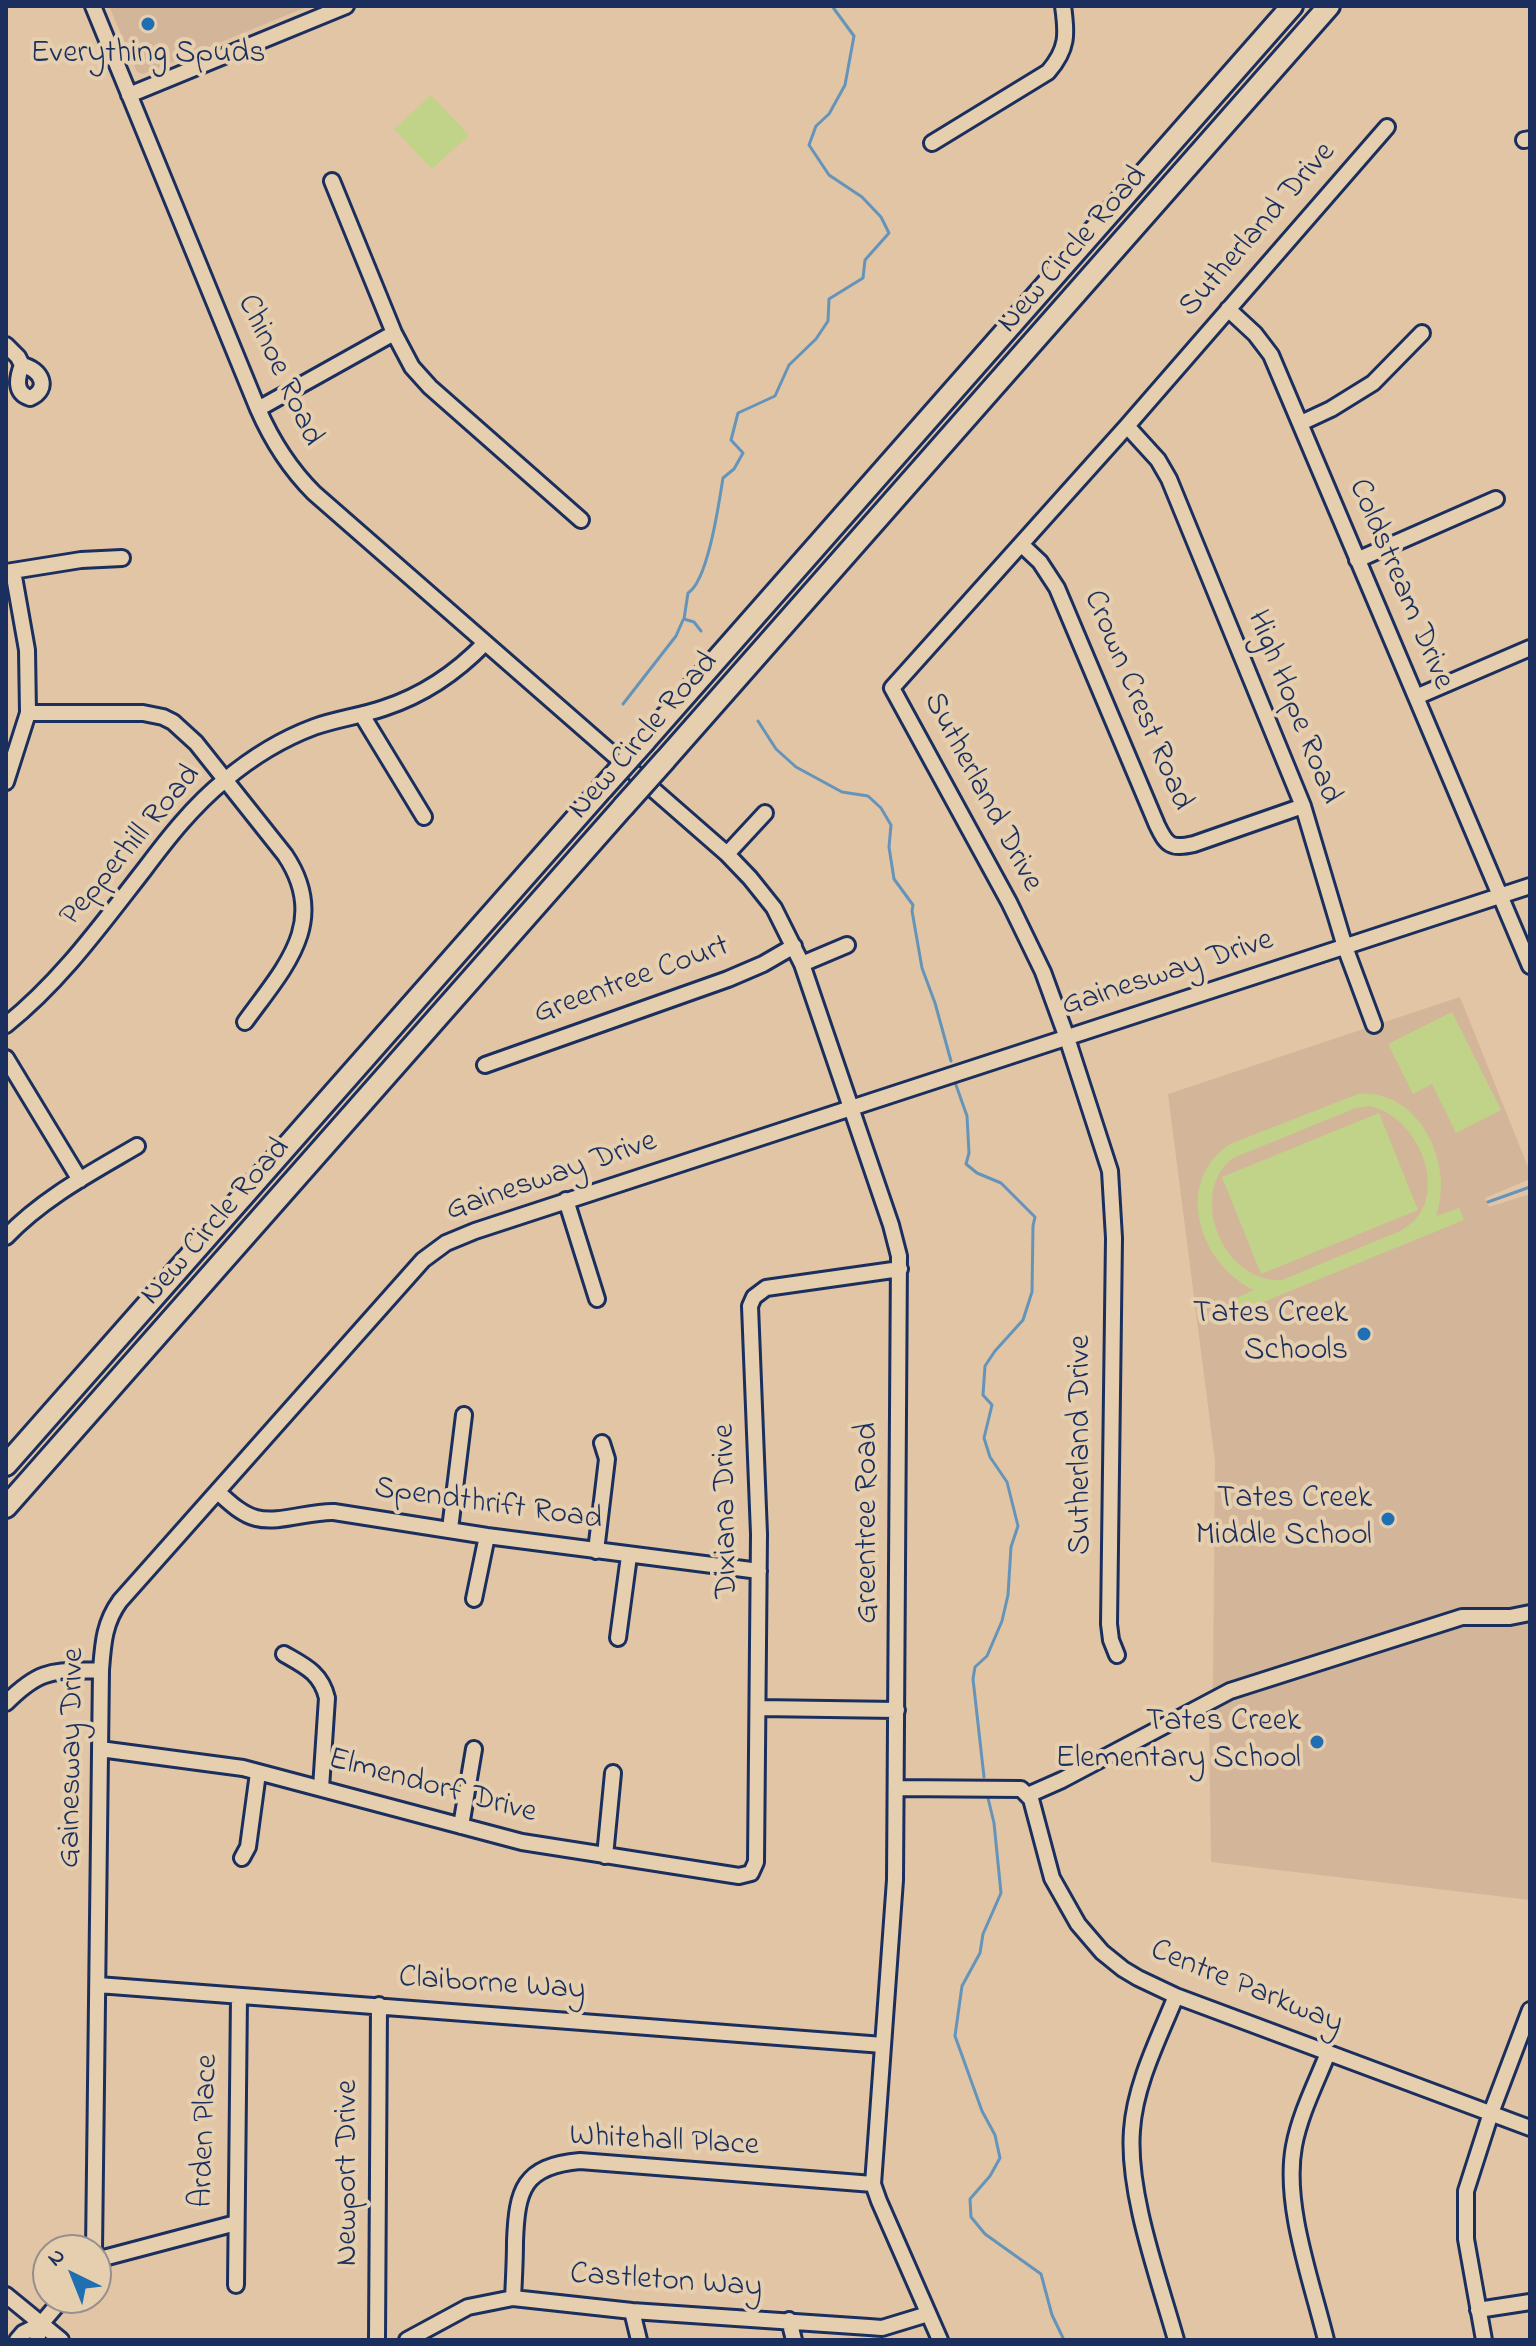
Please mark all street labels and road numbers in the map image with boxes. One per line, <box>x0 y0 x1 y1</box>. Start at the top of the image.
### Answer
street label: Sutherland Drive <box>1172 135 1346 327</box>
street label: New Circle Road <box>991 159 1157 343</box>
street label: Chinoe Road <box>226 289 330 453</box>
street label: Coldstream Drive <box>1337 474 1461 696</box>
street label: Crown Crest Road <box>1072 585 1200 817</box>
street label: High Hope Road <box>1236 606 1348 810</box>
street label: New Circle Road <box>562 645 728 829</box>
street label: Sutherland Drive <box>912 687 1050 899</box>
street label: Pepperhill Road <box>53 758 211 936</box>
street label: Gainesway Drive <box>1057 923 1279 1027</box>
street label: Greentree Court <box>529 929 735 1035</box>
street label: Gainesway Drive <box>442 1124 662 1232</box>
street label: New Circle Road <box>134 1131 300 1315</box>
street label: Sutherland Drive <box>1064 1335 1102 1555</box>
street label: Greentree Road <box>851 1422 889 1624</box>
street label: Dixiana Drive <box>707 1423 749 1599</box>
street label: Spendthrift Road <box>372 1471 604 1541</box>
street label: Gainesway Drive <box>53 1647 95 1869</box>
street label: Elmendorf Drive <box>324 1742 540 1834</box>
street label: Centre Parkway <box>1144 1933 1348 2045</box>
street label: Claiborne Way <box>397 1960 587 2012</box>
street label: Arden Place <box>185 2054 229 2208</box>
street label: Newport Drive <box>331 2080 369 2266</box>
street label: Whitehall Place <box>568 2119 760 2167</box>
street label: Castleton Way <box>569 2257 763 2309</box>

